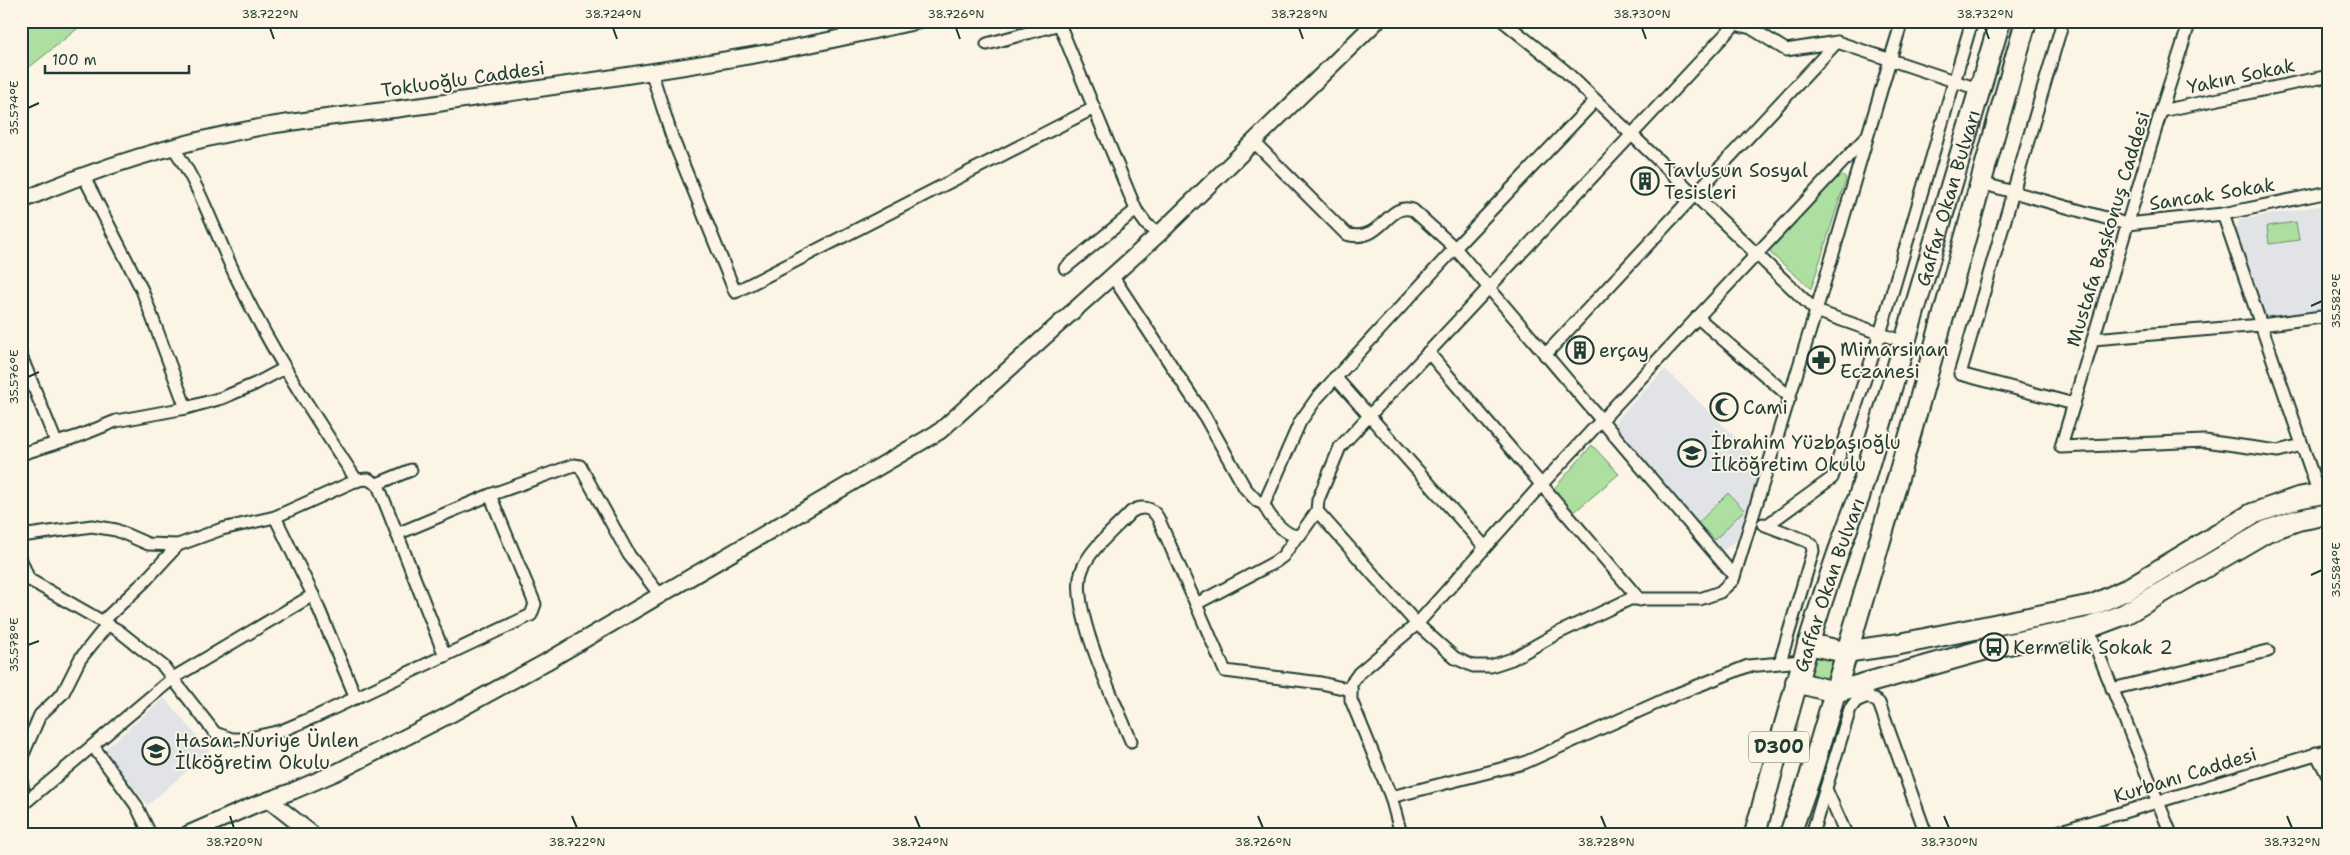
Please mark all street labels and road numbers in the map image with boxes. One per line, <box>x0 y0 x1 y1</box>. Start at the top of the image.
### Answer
street label: Yakın Sokak <box>2185 52 2297 100</box>
street label: Tokluoğlu Caddesi <box>379 55 547 103</box>
street label: Gaffar Okan Bulvarı <box>1910 107 1986 289</box>
street label: Mustafa Başkonuş Caddesi <box>2060 108 2156 350</box>
street label: Sancak Sokak <box>2147 172 2277 216</box>
street label: Gaffar Okan Bulvarı <box>1788 494 1870 675</box>
road number: D300 <box>1749 732 1809 762</box>
street label: Kurbanı Caddesi <box>2110 741 2260 809</box>

